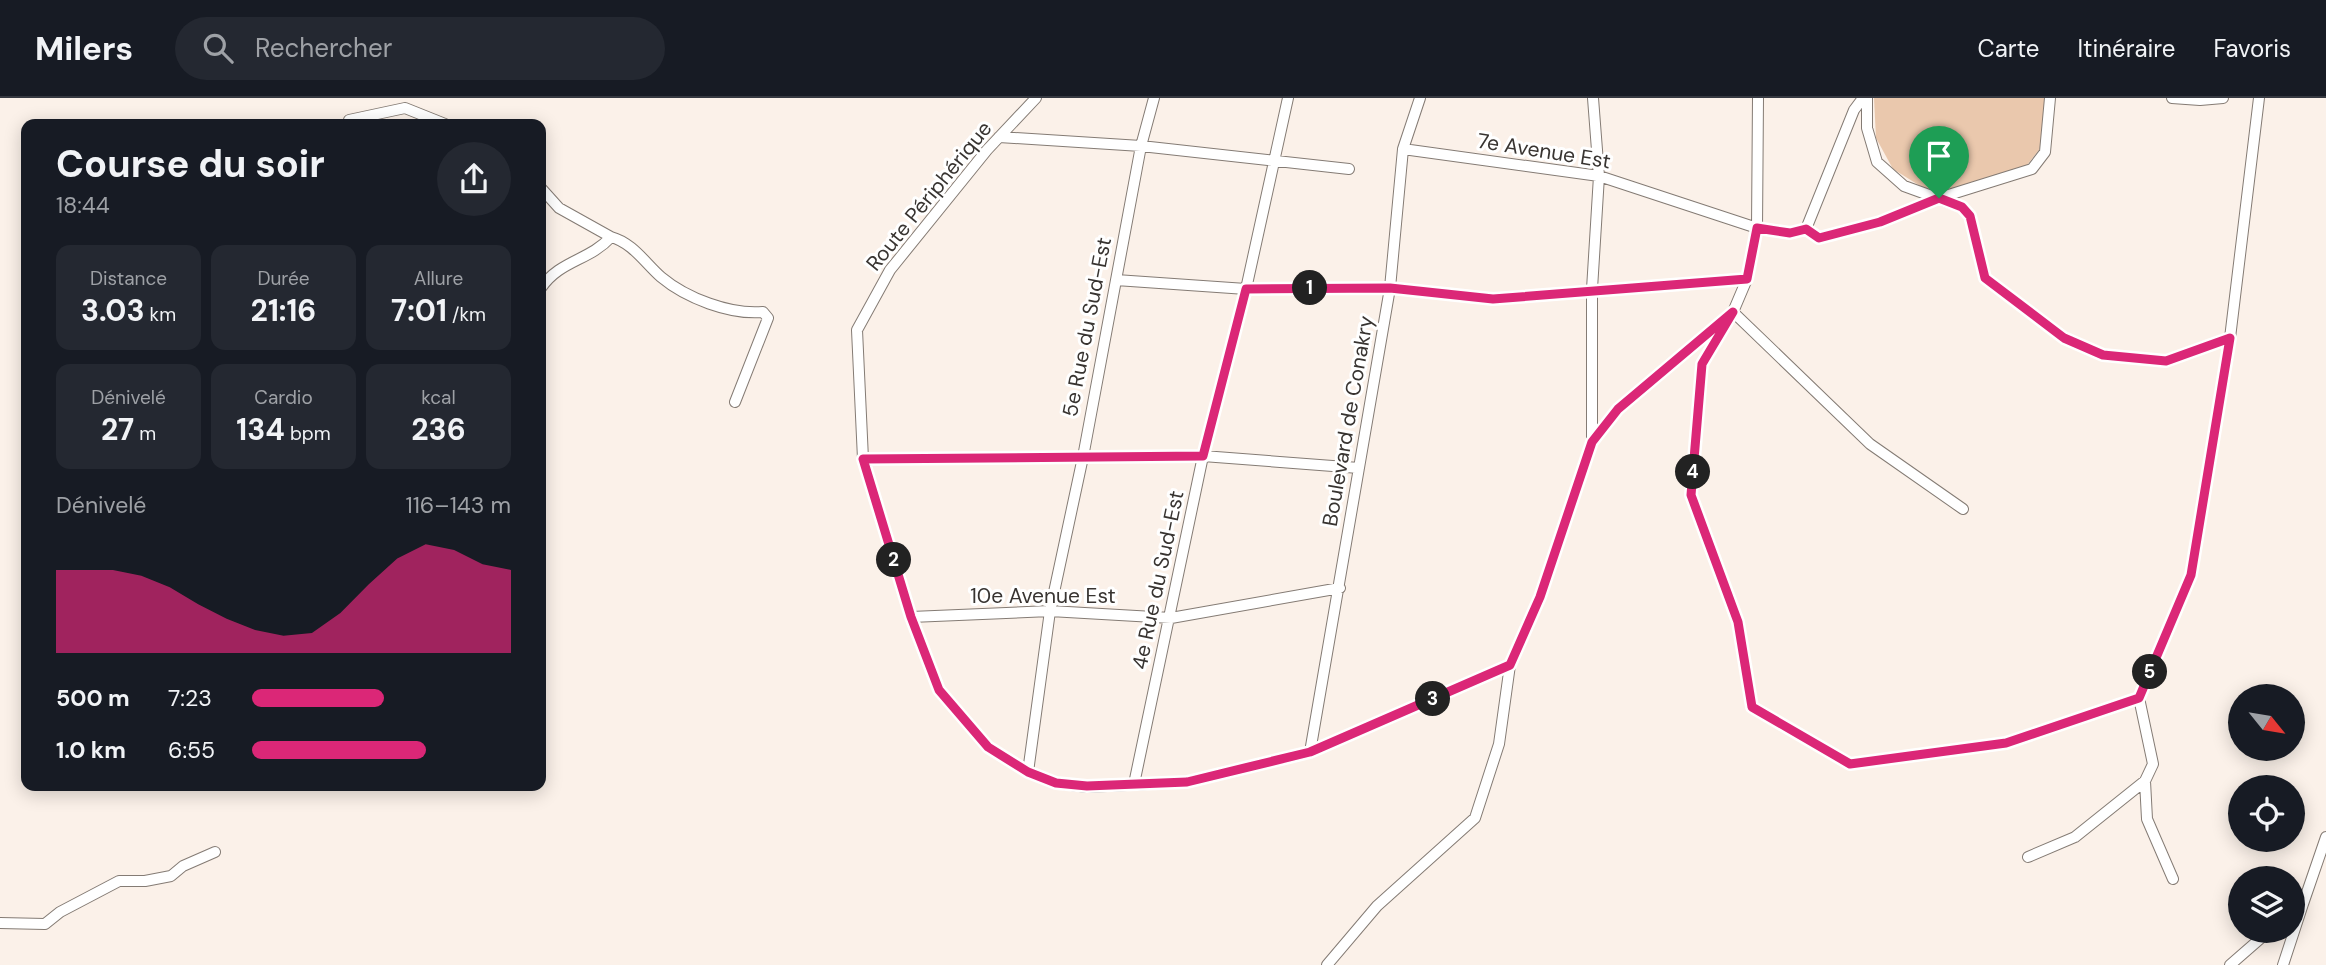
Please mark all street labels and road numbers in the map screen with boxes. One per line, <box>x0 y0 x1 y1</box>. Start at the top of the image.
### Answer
street label: Route Périphérique <box>860 115 998 277</box>
street label: 7e Avenue Est <box>1475 127 1613 175</box>
street label: 5e Rue du Sud-Est <box>1056 235 1118 419</box>
street label: Boulevard de Conakry <box>1316 313 1380 528</box>
street label: 4e Rue du Sud-Est <box>1125 488 1191 672</box>
street label: 10e Avenue Est <box>970 582 1116 610</box>

